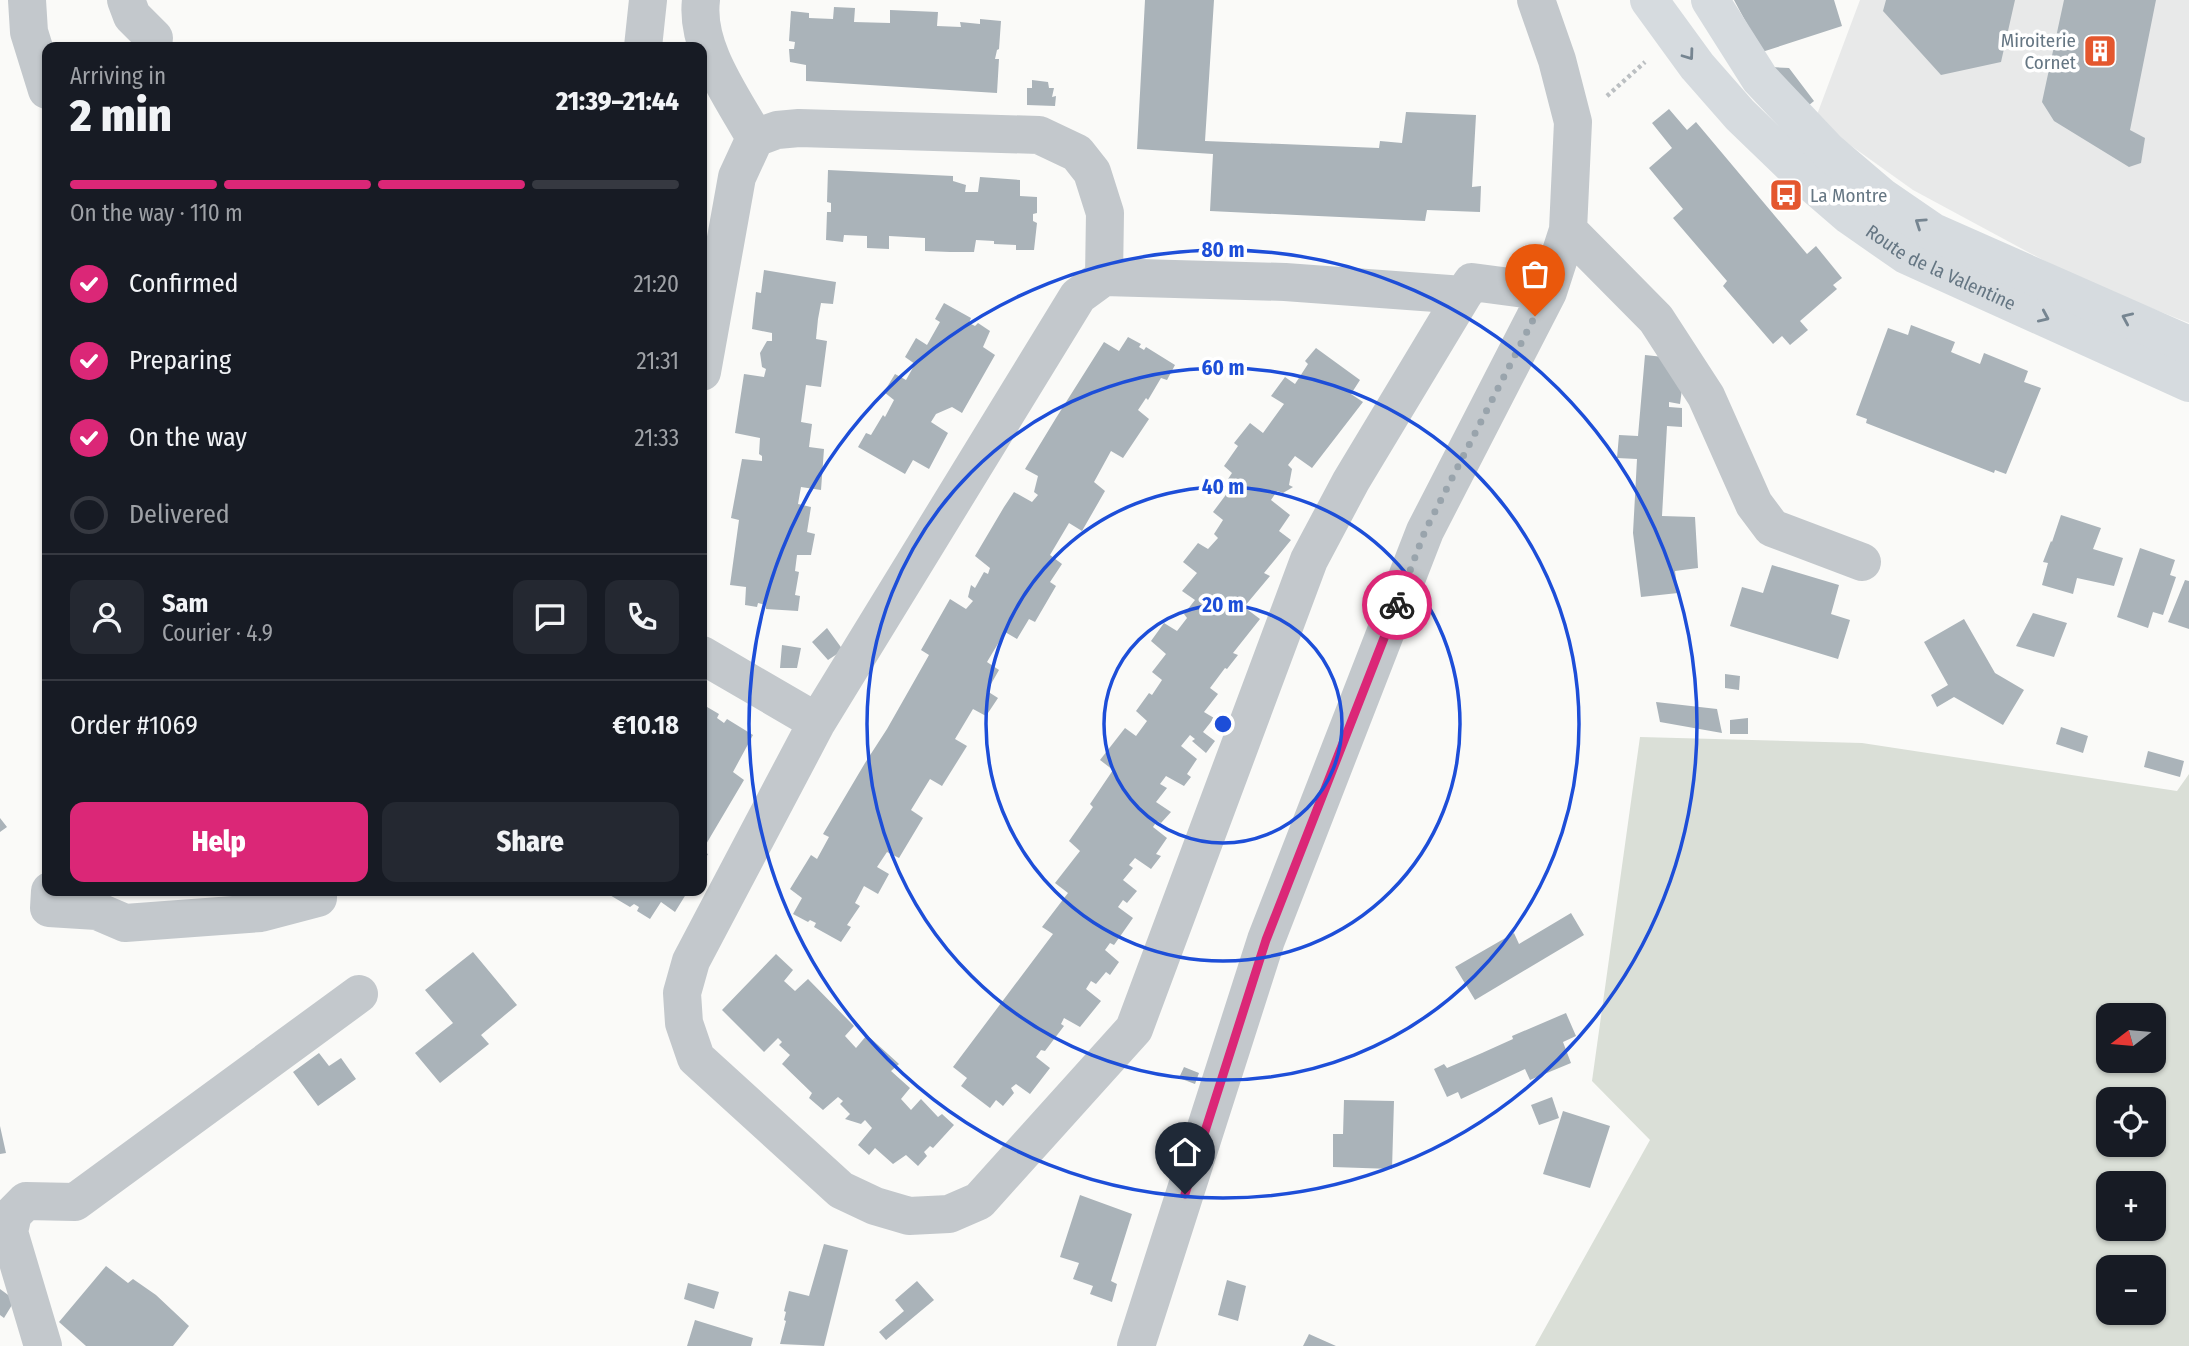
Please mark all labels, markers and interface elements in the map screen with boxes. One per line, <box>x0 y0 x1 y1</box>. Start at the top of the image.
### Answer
place label: Miroiterie Cornet <box>2001 29 2077 74</box>
building icon: Miroiterie Cornet <box>2081 32 2119 70</box>
one-way arrow <box>1681 47 1693 60</box>
text: Arriving in <box>70 62 166 90</box>
text: 21:39–21:44 <box>556 86 679 117</box>
text: 2 min <box>70 88 172 143</box>
bus stop icon: La Montre <box>1767 176 1805 214</box>
place label: La Montre <box>1810 184 1887 207</box>
text: On the way · 110 m <box>70 199 243 227</box>
street label: Route de la Valentine <box>1862 219 2019 315</box>
one-way arrow <box>1915 219 1928 231</box>
text: 80 m <box>1202 237 1244 263</box>
pin <box>1505 244 1565 316</box>
icon: bag <box>1516 255 1554 293</box>
icon: check <box>70 265 108 303</box>
text: Confirmed <box>129 268 239 299</box>
text: 21:20 <box>633 270 679 298</box>
one-way arrow <box>2037 309 2049 323</box>
one-way arrow <box>2121 312 2134 326</box>
icon: check <box>70 342 108 380</box>
text: Preparing <box>129 345 231 376</box>
text: 21:31 <box>637 347 679 375</box>
text: 60 m <box>1202 355 1244 381</box>
icon: check <box>70 419 108 457</box>
text: On the way <box>129 422 247 453</box>
text: 21:33 <box>635 424 679 452</box>
text: 40 m <box>1202 474 1244 500</box>
text: Delivered <box>129 499 230 530</box>
courier <box>1362 570 1432 640</box>
button: person <box>70 580 144 654</box>
button: chat <box>513 580 587 654</box>
button: phone <box>605 580 679 654</box>
icon: bike <box>1378 586 1416 624</box>
text: Sam <box>162 588 208 619</box>
text: 20 m <box>1201 592 1244 618</box>
text: Courier · 4.9 <box>162 619 273 647</box>
text: Order #1069 <box>70 710 198 741</box>
text: €10.18 <box>613 710 679 741</box>
centre of rings <box>1211 712 1235 736</box>
button: Help <box>70 802 368 882</box>
button: Share <box>382 802 679 882</box>
north arrow <box>2096 1003 2166 1073</box>
map controls <box>2096 1003 2166 1325</box>
button: locate <box>2096 1087 2166 1157</box>
pin <box>1155 1122 1215 1194</box>
icon: home <box>1166 1133 1204 1171</box>
button: + <box>2096 1171 2166 1241</box>
button: − <box>2096 1255 2166 1325</box>

